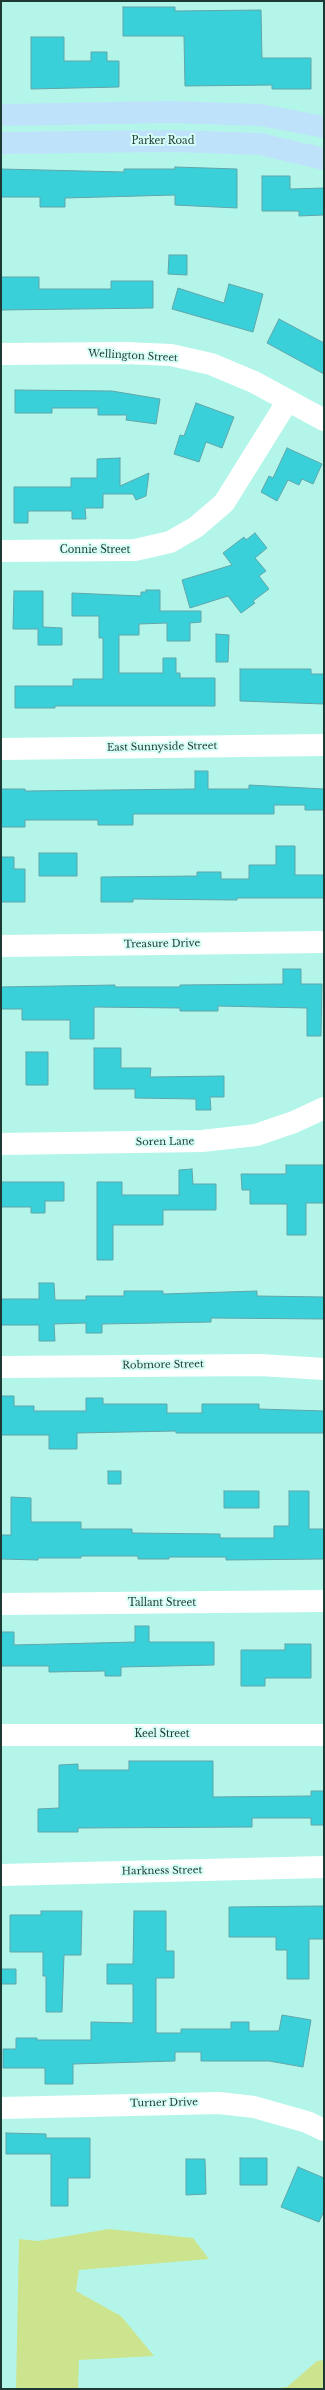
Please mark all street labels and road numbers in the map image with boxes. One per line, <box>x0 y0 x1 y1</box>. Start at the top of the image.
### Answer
street label: Parker Road <box>132 135 194 147</box>
street label: Wellington Street <box>88 348 178 364</box>
street label: Connie Street <box>60 544 130 556</box>
street label: East Sunnyside Street <box>107 740 217 754</box>
street label: Treasure Drive <box>124 937 200 951</box>
street label: Soren Lane <box>136 1135 194 1149</box>
street label: Robmore Street <box>122 1358 204 1372</box>
street label: Tallant Street <box>128 1597 196 1609</box>
street label: Keel Street <box>134 1728 190 1740</box>
street label: Harkness Street <box>122 1864 202 1878</box>
street label: Turner Drive <box>130 2096 198 2110</box>

